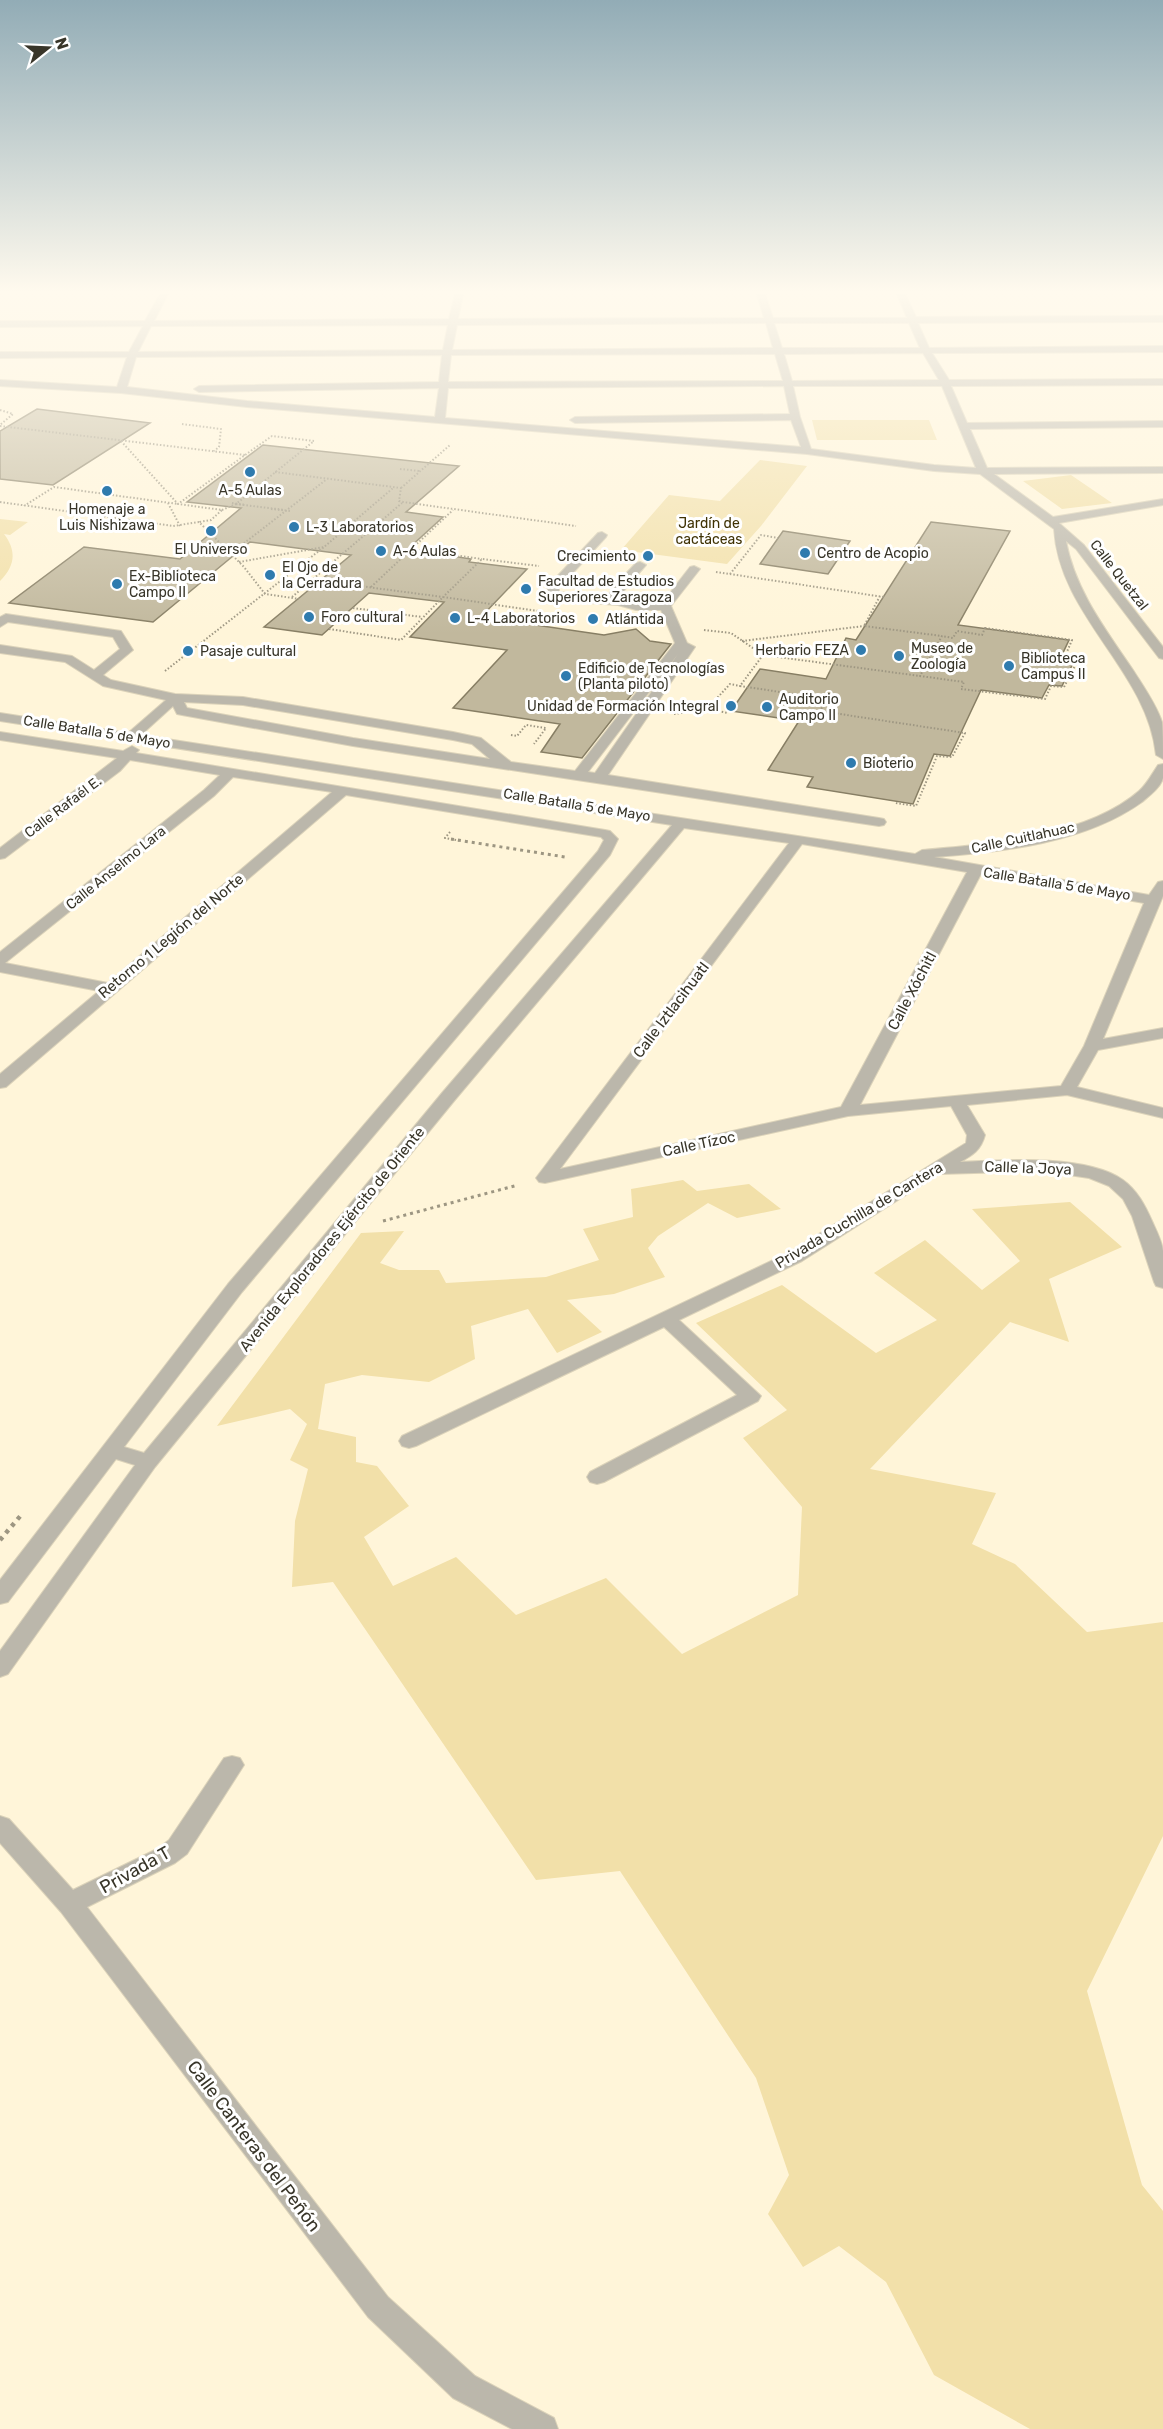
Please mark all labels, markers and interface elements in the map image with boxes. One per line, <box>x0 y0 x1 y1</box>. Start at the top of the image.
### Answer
north arrow <box>18 18 78 78</box>
text: N <box>51 35 73 52</box>
marker: A-5 Aulas <box>243 465 257 479</box>
place label: A-5 Aulas <box>218 482 282 499</box>
marker: Homenaje a Luis Nishizawa <box>100 484 114 498</box>
place label: Homenaje a Luis Nishizawa <box>59 501 155 534</box>
park label: Jardín de cactáceas <box>676 515 742 548</box>
place label: L-3 Laboratorios <box>306 519 414 536</box>
marker: L-3 Laboratorios <box>287 520 301 534</box>
marker: El Universo <box>204 524 218 538</box>
street label: Calle Quetzal <box>1086 536 1152 614</box>
place label: El Universo <box>175 541 247 558</box>
place label: A-6 Aulas <box>393 543 456 560</box>
marker: A-6 Aulas <box>374 544 388 558</box>
place label: Centro de Acopio <box>817 545 929 562</box>
marker: Centro de Acopio <box>798 546 812 560</box>
place label: Crecimiento <box>557 548 636 565</box>
marker: Crecimiento <box>641 549 655 563</box>
place label: El Ojo de la Cerradura <box>282 559 362 592</box>
place label: Ex-Biblioteca Campo II <box>129 568 216 601</box>
marker: El Ojo de la Cerradura <box>263 568 277 582</box>
place label: Facultad de Estudios Superiores Zaragoza <box>538 573 674 606</box>
marker: Ex-Biblioteca Campo II <box>110 577 124 591</box>
marker: Facultad de Estudios Superiores Zaragoza <box>519 582 533 596</box>
place label: Foro cultural <box>321 609 404 626</box>
marker: Foro cultural <box>302 610 316 624</box>
place label: L-4 Laboratorios <box>467 610 575 627</box>
marker: L-4 Laboratorios <box>448 611 462 625</box>
place label: Atlántida <box>605 611 664 628</box>
marker: Atlántida <box>586 612 600 626</box>
place label: Museo de Zoología <box>911 640 973 673</box>
place label: Herbario FEZA <box>755 642 850 659</box>
place label: Pasaje cultural <box>200 643 296 660</box>
marker: Herbario FEZA <box>854 643 868 657</box>
marker: Pasaje cultural <box>181 644 195 658</box>
marker: Museo de Zoología <box>892 649 906 663</box>
place label: Biblioteca Campus II <box>1021 650 1086 683</box>
marker: Biblioteca Campus II <box>1002 659 1016 673</box>
place label: Edificio de Tecnologías (Planta piloto) <box>578 660 725 693</box>
marker: Edificio de Tecnologías (Planta piloto) <box>559 669 573 683</box>
place label: Auditorio Campo II <box>779 691 839 724</box>
place label: Unidad de Formación Integral <box>527 698 719 715</box>
marker: Unidad de Formación Integral <box>724 699 738 713</box>
marker: Auditorio Campo II <box>760 700 774 714</box>
street label: Calle Batalla 5 de Mayo <box>22 712 172 752</box>
place label: Bioterio <box>863 755 914 772</box>
marker: Bioterio <box>844 756 858 770</box>
street label: Calle Rafaél E. <box>21 773 105 841</box>
street label: Calle Batalla 5 de Mayo <box>502 785 652 825</box>
street label: Calle Cuitlahuac <box>970 819 1077 857</box>
street label: Calle Anselmo Lara <box>63 823 169 913</box>
street label: Calle Batalla 5 de Mayo <box>982 864 1132 904</box>
street label: Retorno 1 Legión del Norte <box>95 870 247 1002</box>
street label: Calle Xóchitl <box>884 949 940 1033</box>
street label: Calle Iztlacihuatl <box>629 959 713 1061</box>
street label: Avenida Exploradores Ejército de Oriente <box>236 1123 428 1355</box>
street label: Calle Tízoc <box>661 1128 737 1160</box>
street label: Calle la Joya <box>984 1157 1072 1179</box>
street label: Privada Cuchilla de Cantera <box>772 1158 946 1272</box>
street label: Privada T <box>96 1842 174 1898</box>
street label: Calle Canteras del Peñón <box>182 2056 326 2236</box>

